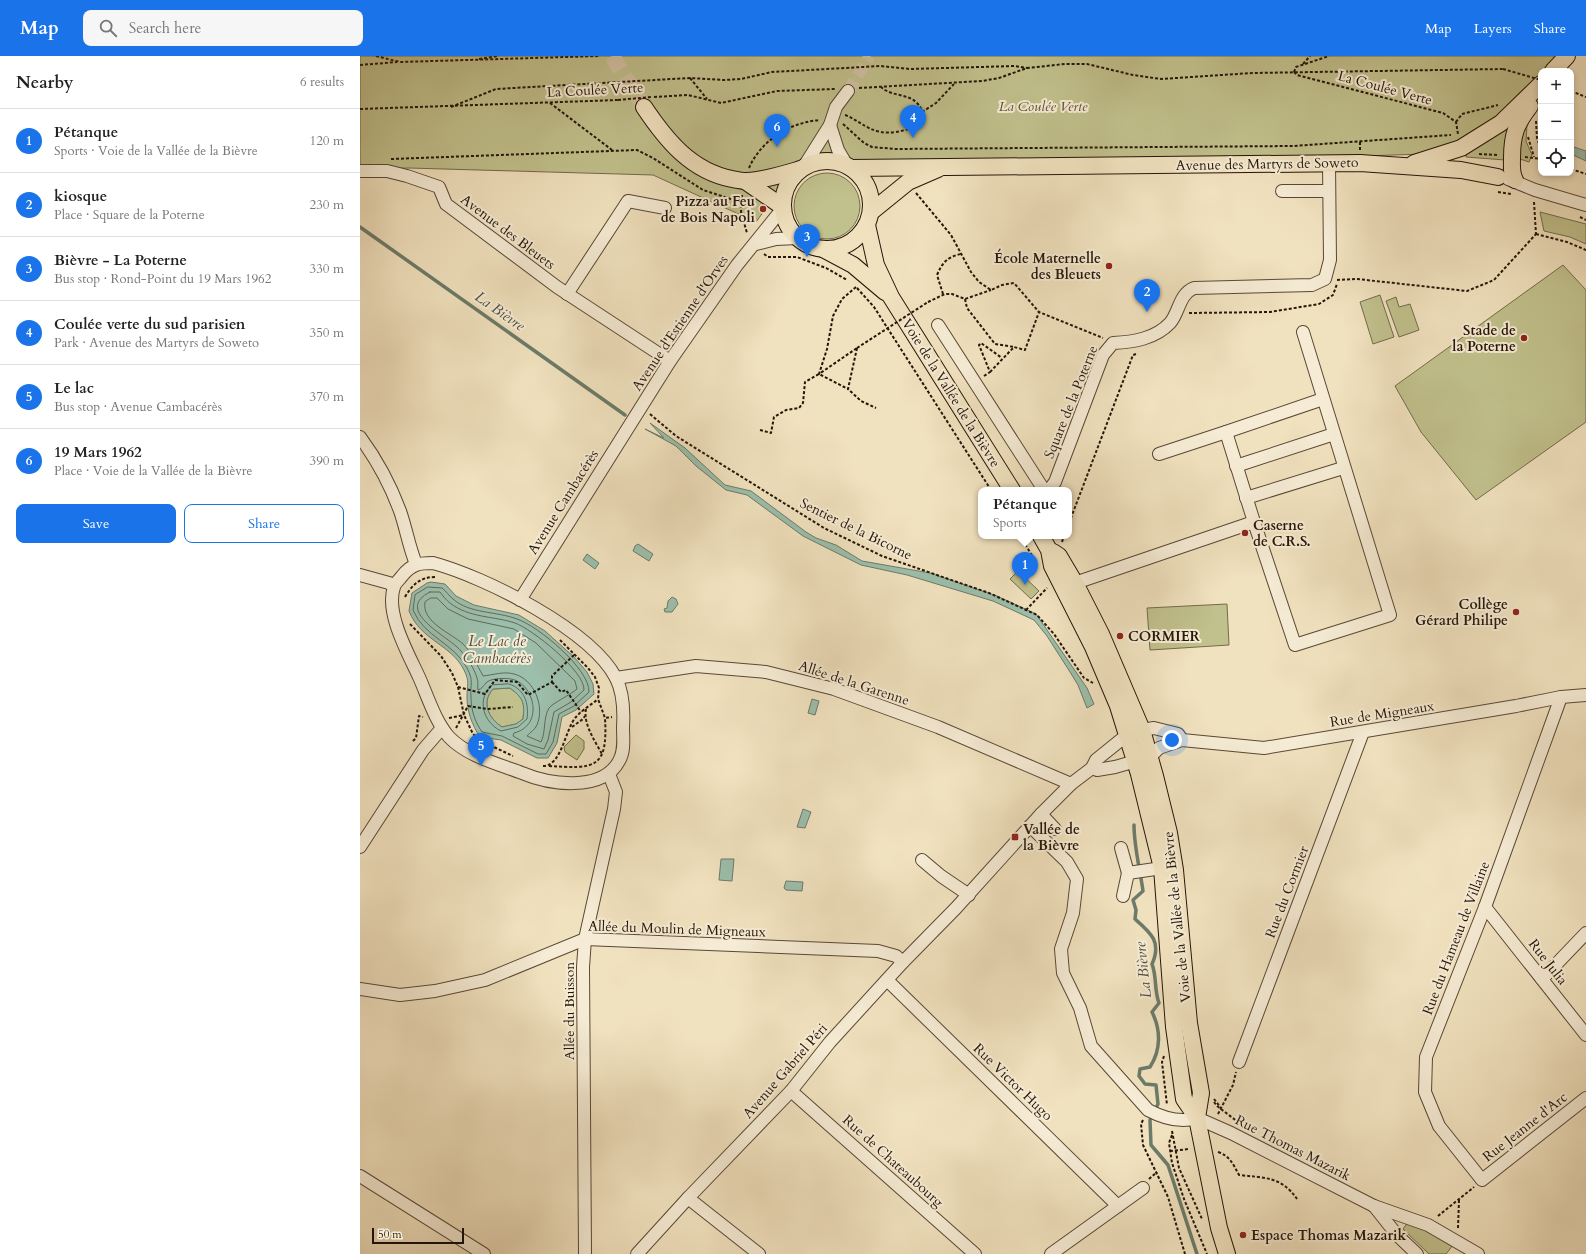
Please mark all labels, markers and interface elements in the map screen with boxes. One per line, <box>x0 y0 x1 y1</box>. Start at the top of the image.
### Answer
search box <box>83 10 363 46</box>
text: Map <box>20 15 59 41</box>
icon: search <box>97 17 119 39</box>
text: Search here <box>129 18 201 38</box>
text: Map <box>1425 19 1452 38</box>
text: Layers <box>1474 19 1512 38</box>
text: Share <box>1534 19 1566 38</box>
street label: La Coulée Verte <box>1336 66 1434 110</box>
map controls <box>1538 68 1574 176</box>
button: + <box>1538 68 1574 104</box>
text: Nearby <box>16 71 73 94</box>
text: 6 results <box>300 73 344 91</box>
street label: La Coulée Verte <box>546 78 644 102</box>
park label: La Coulée Verte <box>999 97 1088 116</box>
button: − <box>1538 104 1574 140</box>
pin: 4 <box>900 105 926 138</box>
pin: 6 <box>764 114 790 147</box>
text: Pétanque <box>54 122 118 142</box>
text: 1 <box>26 132 32 150</box>
text: 120 m <box>310 132 344 150</box>
button: locate <box>1538 140 1574 176</box>
text: Sports · Voie de la Vallée de la Bièvre <box>54 142 258 160</box>
street label: Avenue des Martyrs de Soweto <box>1175 153 1359 175</box>
text: kiosque <box>54 186 107 206</box>
street label: Avenue des Bleuets <box>457 190 559 274</box>
place label: Pizza au Feu de Bois Napoli <box>661 192 756 227</box>
text: 2 <box>26 196 32 214</box>
text: 230 m <box>310 196 344 214</box>
marker: Pizza au Feu de Bois Napoli <box>758 204 768 214</box>
text: Place · Square de la Poterne <box>54 206 205 224</box>
pin: 3 <box>794 224 820 257</box>
place label: École Maternelle des Bleuets <box>994 248 1101 284</box>
text: Bièvre - La Poterne <box>54 250 187 270</box>
street label: Avenue d'Estienne d'Orves <box>627 251 733 395</box>
text: 3 <box>26 260 32 278</box>
text: 330 m <box>310 260 344 278</box>
marker: École Maternelle des Bleuets <box>1104 261 1114 271</box>
text: Bus stop · Rond-Point du 19 Mars 1962 <box>54 270 271 288</box>
pin: 2 <box>1134 279 1160 312</box>
water label: La Bièvre <box>471 287 529 336</box>
text: Coulée verte du sud parisien <box>54 314 245 334</box>
street label: Voie de la Vallée de la Bièvre <box>897 315 1005 471</box>
place label: Stade de la Poterne <box>1452 321 1516 356</box>
text: 4 <box>26 324 32 342</box>
text: 350 m <box>310 324 344 342</box>
marker: Stade de la Poterne <box>1519 333 1529 343</box>
text: Park · Avenue des Martyrs de Soweto <box>54 334 259 352</box>
street label: Square de la Poterne <box>1040 343 1102 461</box>
text: Le lac <box>54 378 94 398</box>
text: 5 <box>26 388 32 406</box>
text: 370 m <box>310 388 344 406</box>
text: Bus stop · Avenue Cambacérès <box>54 398 222 416</box>
text: 19 Mars 1962 <box>54 442 142 462</box>
street label: Avenue Cambacérès <box>523 446 603 558</box>
text: 6 <box>26 452 32 470</box>
text: 390 m <box>310 452 344 470</box>
text: Place · Voie de la Vallée de la Bièvre <box>54 462 253 480</box>
popup <box>978 487 1072 539</box>
street label: Sentier de la Bicorne <box>797 494 915 564</box>
text: Pétanque <box>993 494 1057 514</box>
button: Save <box>16 504 176 543</box>
button: Share <box>184 504 344 543</box>
text: Sports <box>993 514 1027 532</box>
place label: Caserne de C.R.S. <box>1253 516 1311 551</box>
marker: Caserne de C.R.S. <box>1240 528 1250 538</box>
pin: 1 <box>1012 552 1038 585</box>
place label: Collège Gérard Philipe <box>1415 595 1508 630</box>
marker: Collège Gérard Philipe <box>1511 607 1521 617</box>
place label: CORMIER <box>1128 627 1201 646</box>
water label: Le Lac de Cambacérès <box>463 631 531 668</box>
marker: CORMIER <box>1115 631 1125 641</box>
street label: Allée de la Garenne <box>796 656 912 710</box>
street label: Rue de Migneaux <box>1329 696 1435 732</box>
your location <box>1162 730 1182 750</box>
pin: 5 <box>468 733 494 766</box>
place label: Vallée de la Bièvre <box>1023 820 1080 855</box>
street label: Voie de la Vallée de la Bièvre <box>1159 830 1195 1004</box>
marker: Vallée de la Bièvre <box>1010 832 1020 842</box>
street label: Rue du Cormier <box>1261 842 1314 941</box>
street label: Rue du Hameau de Villaine <box>1418 858 1494 1018</box>
street label: Allée du Moulin de Migneaux <box>588 916 766 942</box>
street label: Rue Julia <box>1524 935 1572 989</box>
water label: La Bièvre <box>1130 941 1156 999</box>
street label: Allée du Buisson <box>560 962 579 1060</box>
street label: Avenue Gabriel Péri <box>738 1019 832 1123</box>
street label: Rue Victor Hugo <box>969 1039 1057 1125</box>
street label: Rue Jeanne d'Arc <box>1479 1088 1571 1166</box>
street label: Rue de Chateaubourg <box>838 1111 948 1212</box>
street label: Rue Thomas Mazarik <box>1232 1111 1355 1186</box>
scale bar <box>372 1226 464 1245</box>
place label: Espace Thomas Mazarik <box>1251 1226 1407 1245</box>
text: 50 m <box>378 1227 402 1242</box>
marker: Espace Thomas Mazarik <box>1238 1230 1248 1240</box>

